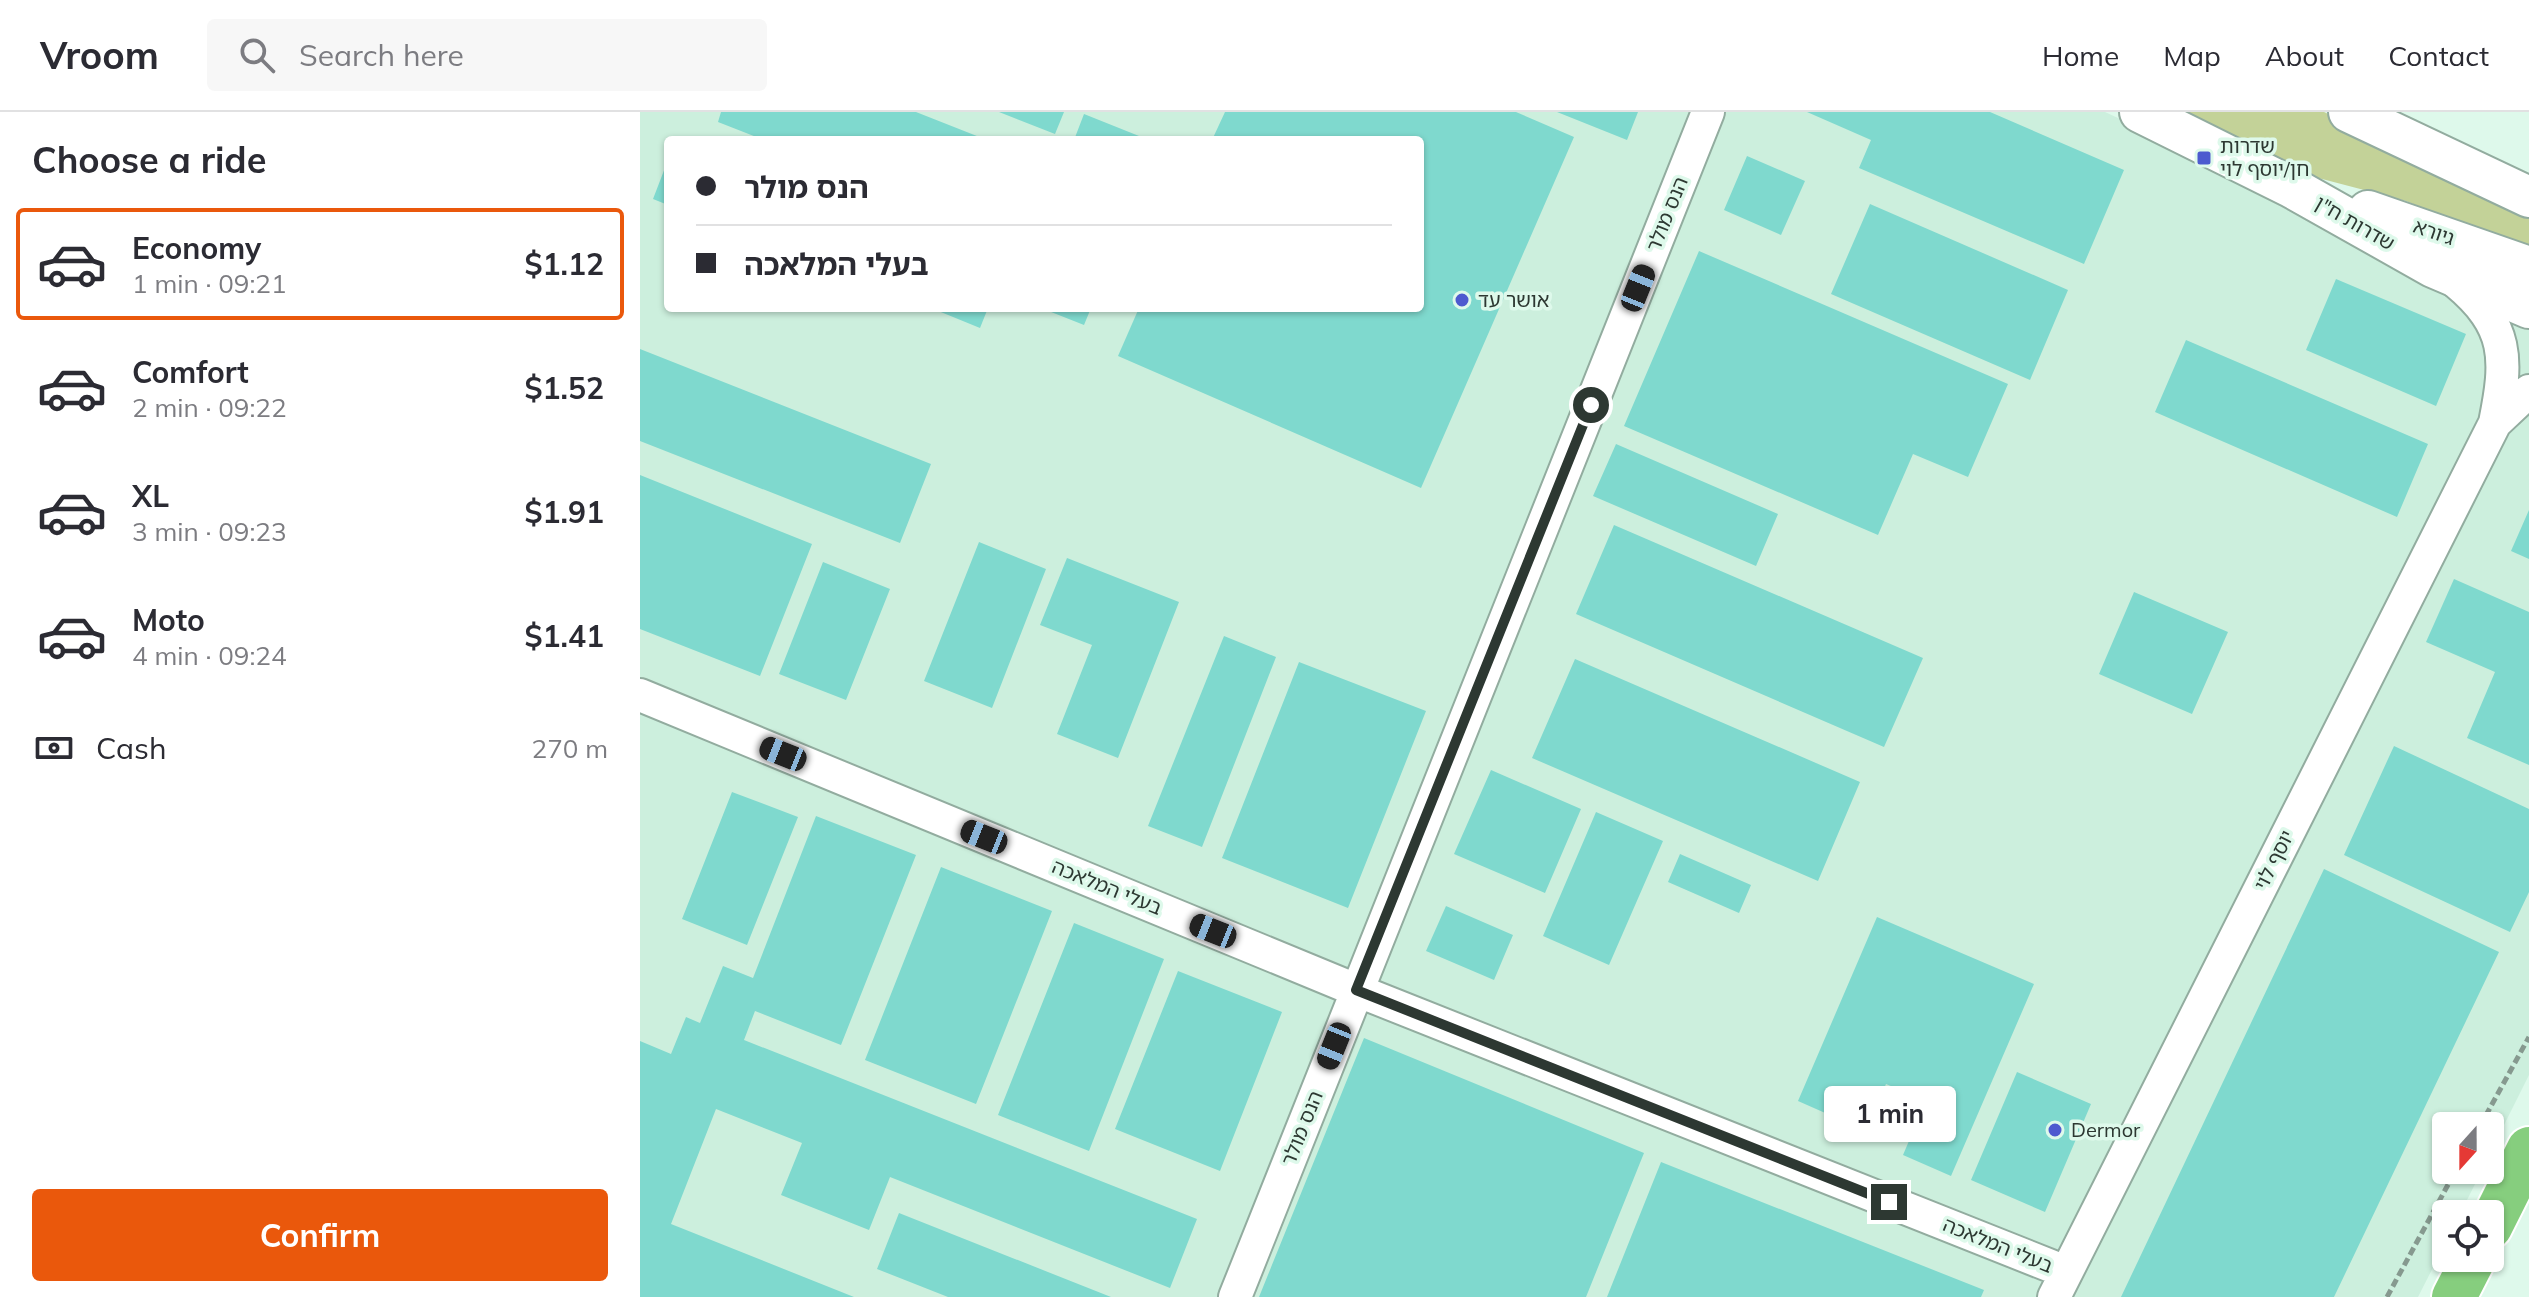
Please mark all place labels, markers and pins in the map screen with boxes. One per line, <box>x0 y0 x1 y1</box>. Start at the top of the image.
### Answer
place label: שדרות חן/יוסף לוי <box>2220 133 2310 181</box>
marker: שדרות חן/יוסף לוי <box>2195 149 2213 167</box>
place label: אושר עד <box>1478 287 1550 312</box>
marker: אושר עד <box>1453 291 1471 309</box>
place label: Dermor <box>2071 1117 2141 1142</box>
marker: Dermor <box>2046 1121 2064 1139</box>

